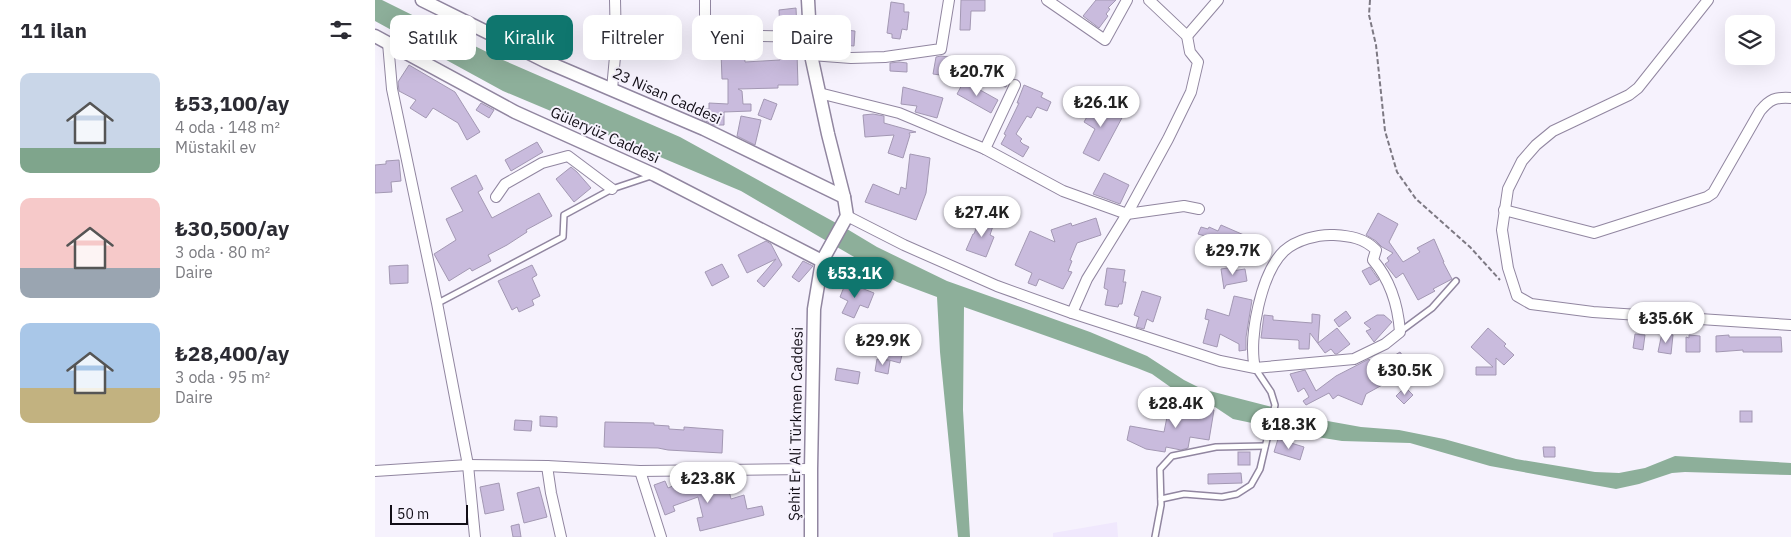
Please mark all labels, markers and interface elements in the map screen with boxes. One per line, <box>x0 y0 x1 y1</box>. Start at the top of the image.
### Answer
chip: Satılık <box>390 15 476 60</box>
chip: Kiralık <box>486 15 573 60</box>
chip: Filtreler <box>583 15 682 60</box>
chip: Yeni <box>692 15 763 60</box>
chip: Daire <box>773 15 851 60</box>
map controls <box>1725 15 1775 65</box>
button: layers <box>1725 15 1775 65</box>
text: 11 ilan <box>20 16 87 44</box>
icon: filters <box>327 16 355 44</box>
pin: ₺20.7K <box>936 54 1018 97</box>
text: ₺20.7K <box>950 61 1004 81</box>
street label: 23 Nisan Caddesi <box>610 63 725 128</box>
pin: ₺26.1K <box>1060 86 1142 128</box>
text: ₺53,100/ay <box>175 89 289 117</box>
text: ₺26.1K <box>1074 92 1128 112</box>
icon: home <box>60 93 120 153</box>
street label: Güleryüz Caddesi <box>548 102 663 167</box>
text: 4 oda · 148 m² <box>175 117 280 137</box>
text: Müstakil ev <box>175 137 256 157</box>
pin: ₺27.4K <box>941 196 1023 238</box>
text: ₺27.4K <box>955 202 1009 222</box>
text: ₺30,500/ay <box>175 214 289 242</box>
icon: home <box>60 218 120 278</box>
pin: ₺29.7K <box>1192 234 1274 276</box>
text: ₺29.7K <box>1206 240 1260 260</box>
text: 3 oda · 80 m² <box>175 242 270 262</box>
pin: ₺53.1K <box>814 256 896 299</box>
text: Daire <box>175 262 213 282</box>
text: ₺53.1K <box>828 263 882 283</box>
pin: ₺35.6K <box>1625 302 1707 344</box>
text: ₺35.6K <box>1639 308 1693 328</box>
pin: ₺29.9K <box>842 324 924 366</box>
street label: Şehit Er Ali Türkmen Caddesi <box>784 327 807 521</box>
text: ₺29.9K <box>856 330 910 350</box>
text: ₺28,400/ay <box>175 339 289 367</box>
icon: home <box>60 343 120 403</box>
pin: ₺30.5K <box>1364 354 1446 396</box>
text: ₺30.5K <box>1378 360 1432 380</box>
text: 3 oda · 95 m² <box>175 367 270 387</box>
pin: ₺28.4K <box>1135 386 1217 429</box>
text: Daire <box>175 387 213 407</box>
text: ₺28.4K <box>1149 393 1203 413</box>
pin: ₺18.3K <box>1248 408 1330 450</box>
text: ₺18.3K <box>1262 414 1316 434</box>
pin: ₺23.8K <box>667 462 749 504</box>
text: ₺23.8K <box>681 468 735 488</box>
scale bar <box>390 502 467 525</box>
text: 50 m <box>397 505 429 523</box>

